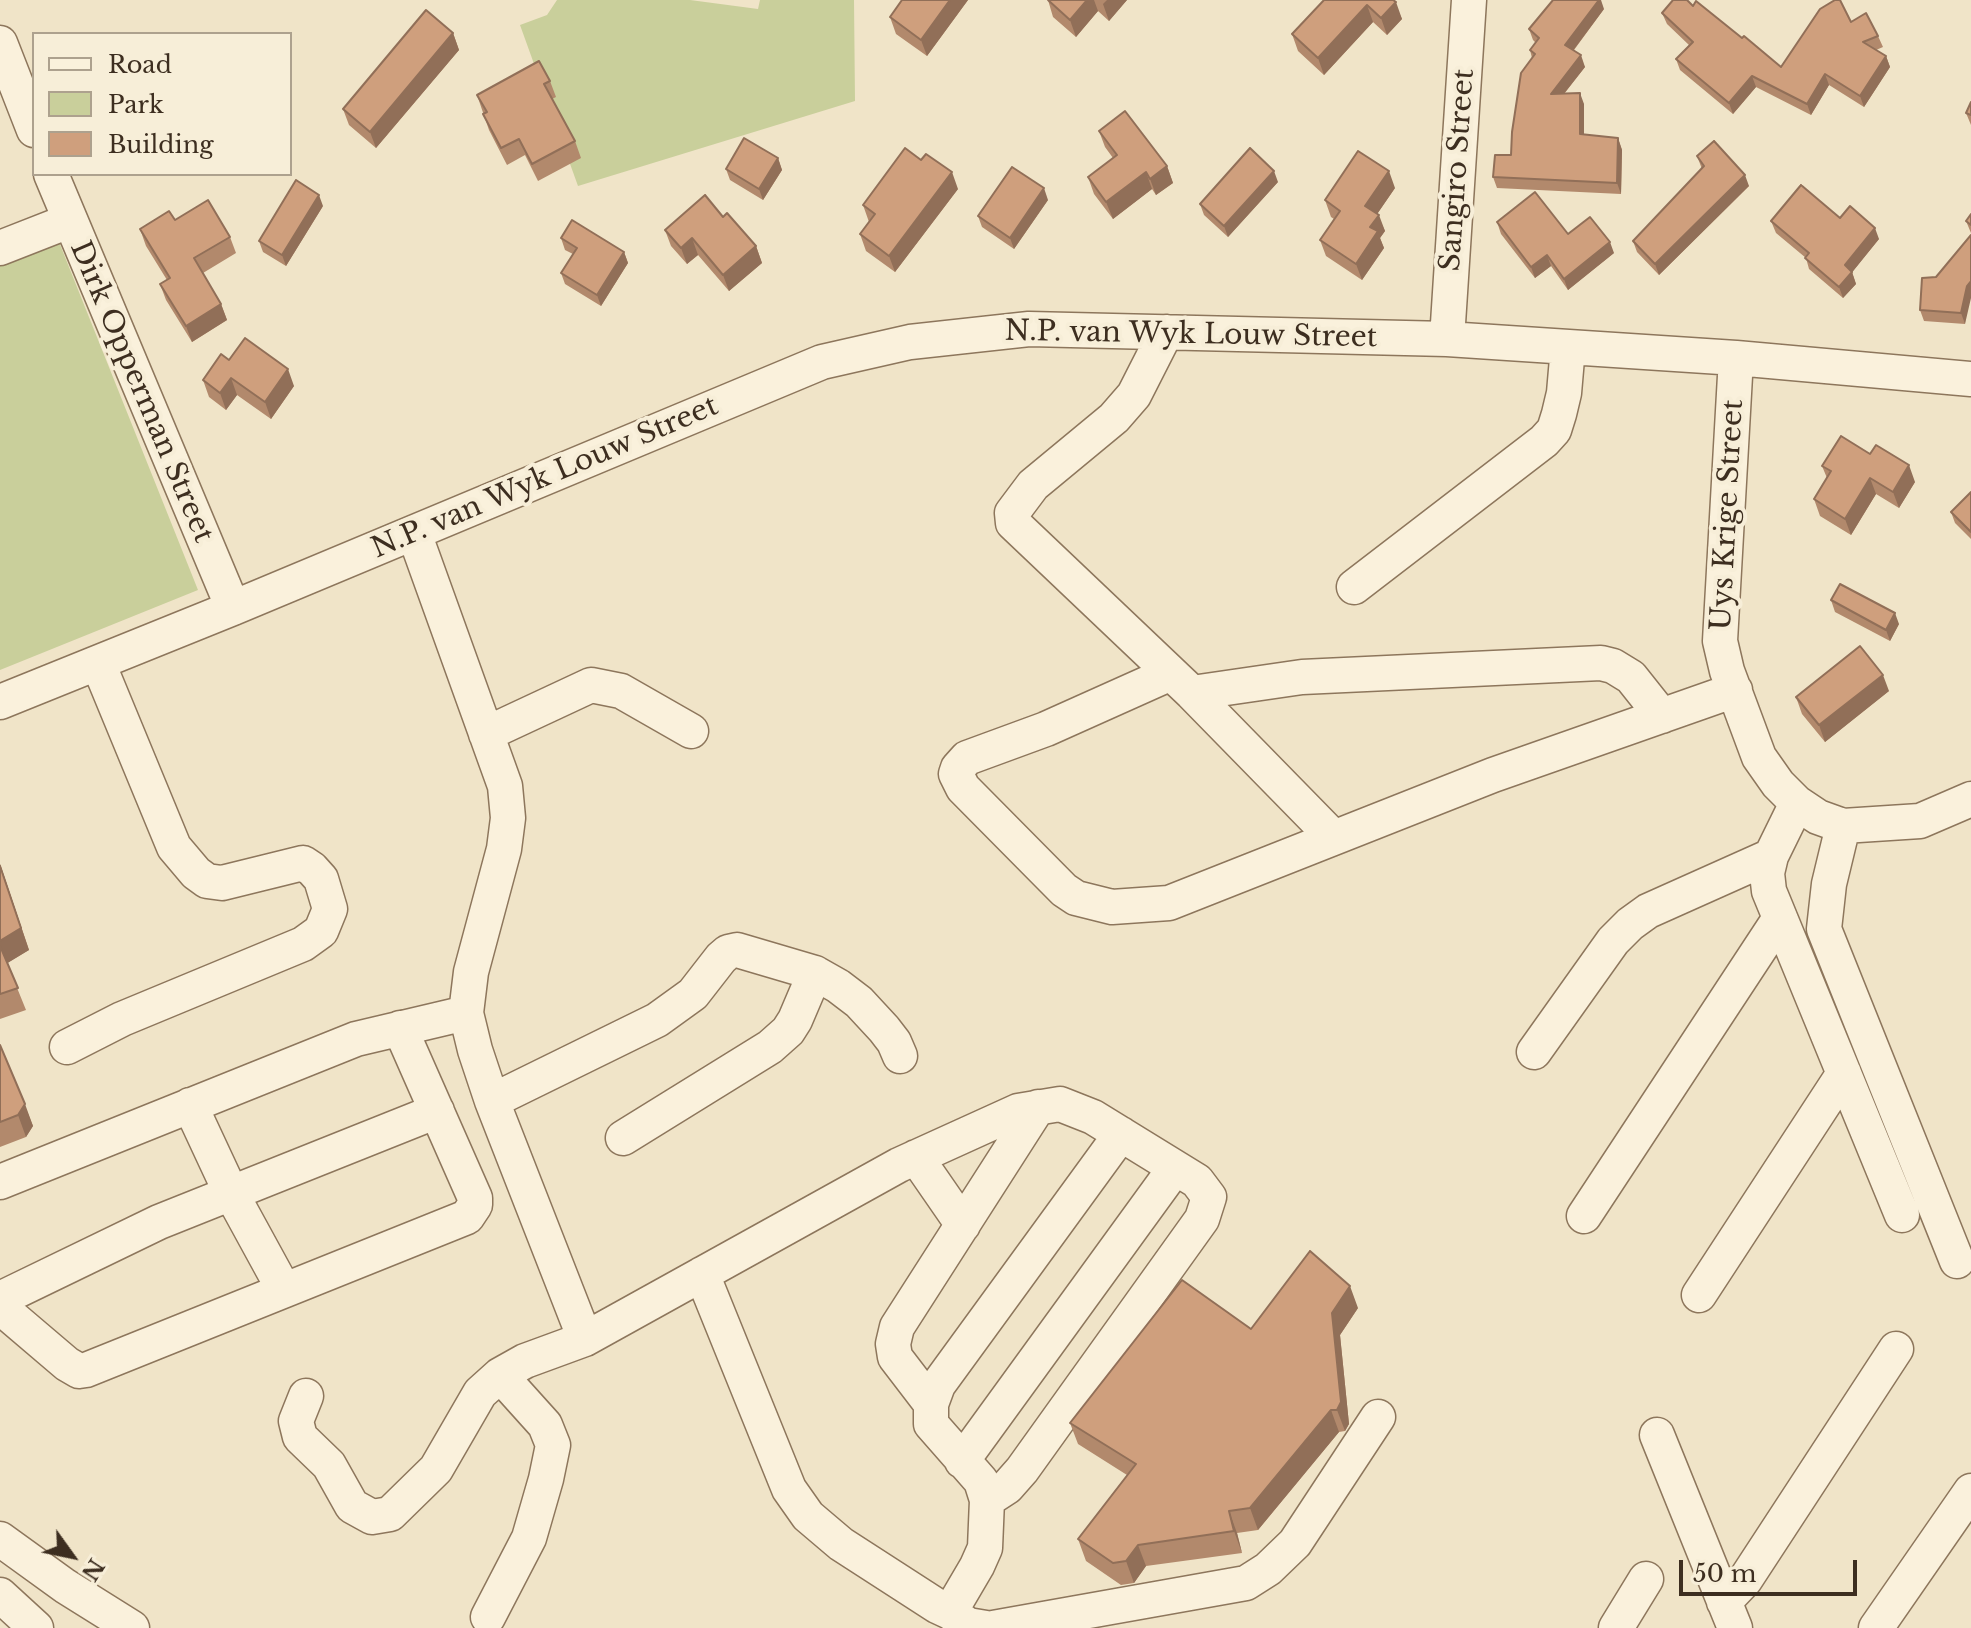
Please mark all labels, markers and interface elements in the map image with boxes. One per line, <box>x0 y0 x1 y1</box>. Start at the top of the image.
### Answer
legend <box>32 32 292 176</box>
text: Road <box>108 50 172 79</box>
street label: Sangiro Street <box>1434 68 1482 272</box>
text: Park <box>108 90 164 119</box>
text: Building <box>108 130 214 159</box>
street label: Dirk Opperman Street <box>62 236 220 548</box>
street label: N.P. van Wyk Louw Street <box>1004 315 1378 355</box>
street label: N.P. van Wyk Louw Street <box>367 390 723 566</box>
street label: Uys Krige Street <box>1705 399 1751 631</box>
north arrow <box>32 1516 112 1596</box>
scale bar <box>1683 1544 1861 1594</box>
text: N <box>76 1553 110 1585</box>
text: 50 m <box>1693 1559 1756 1588</box>

